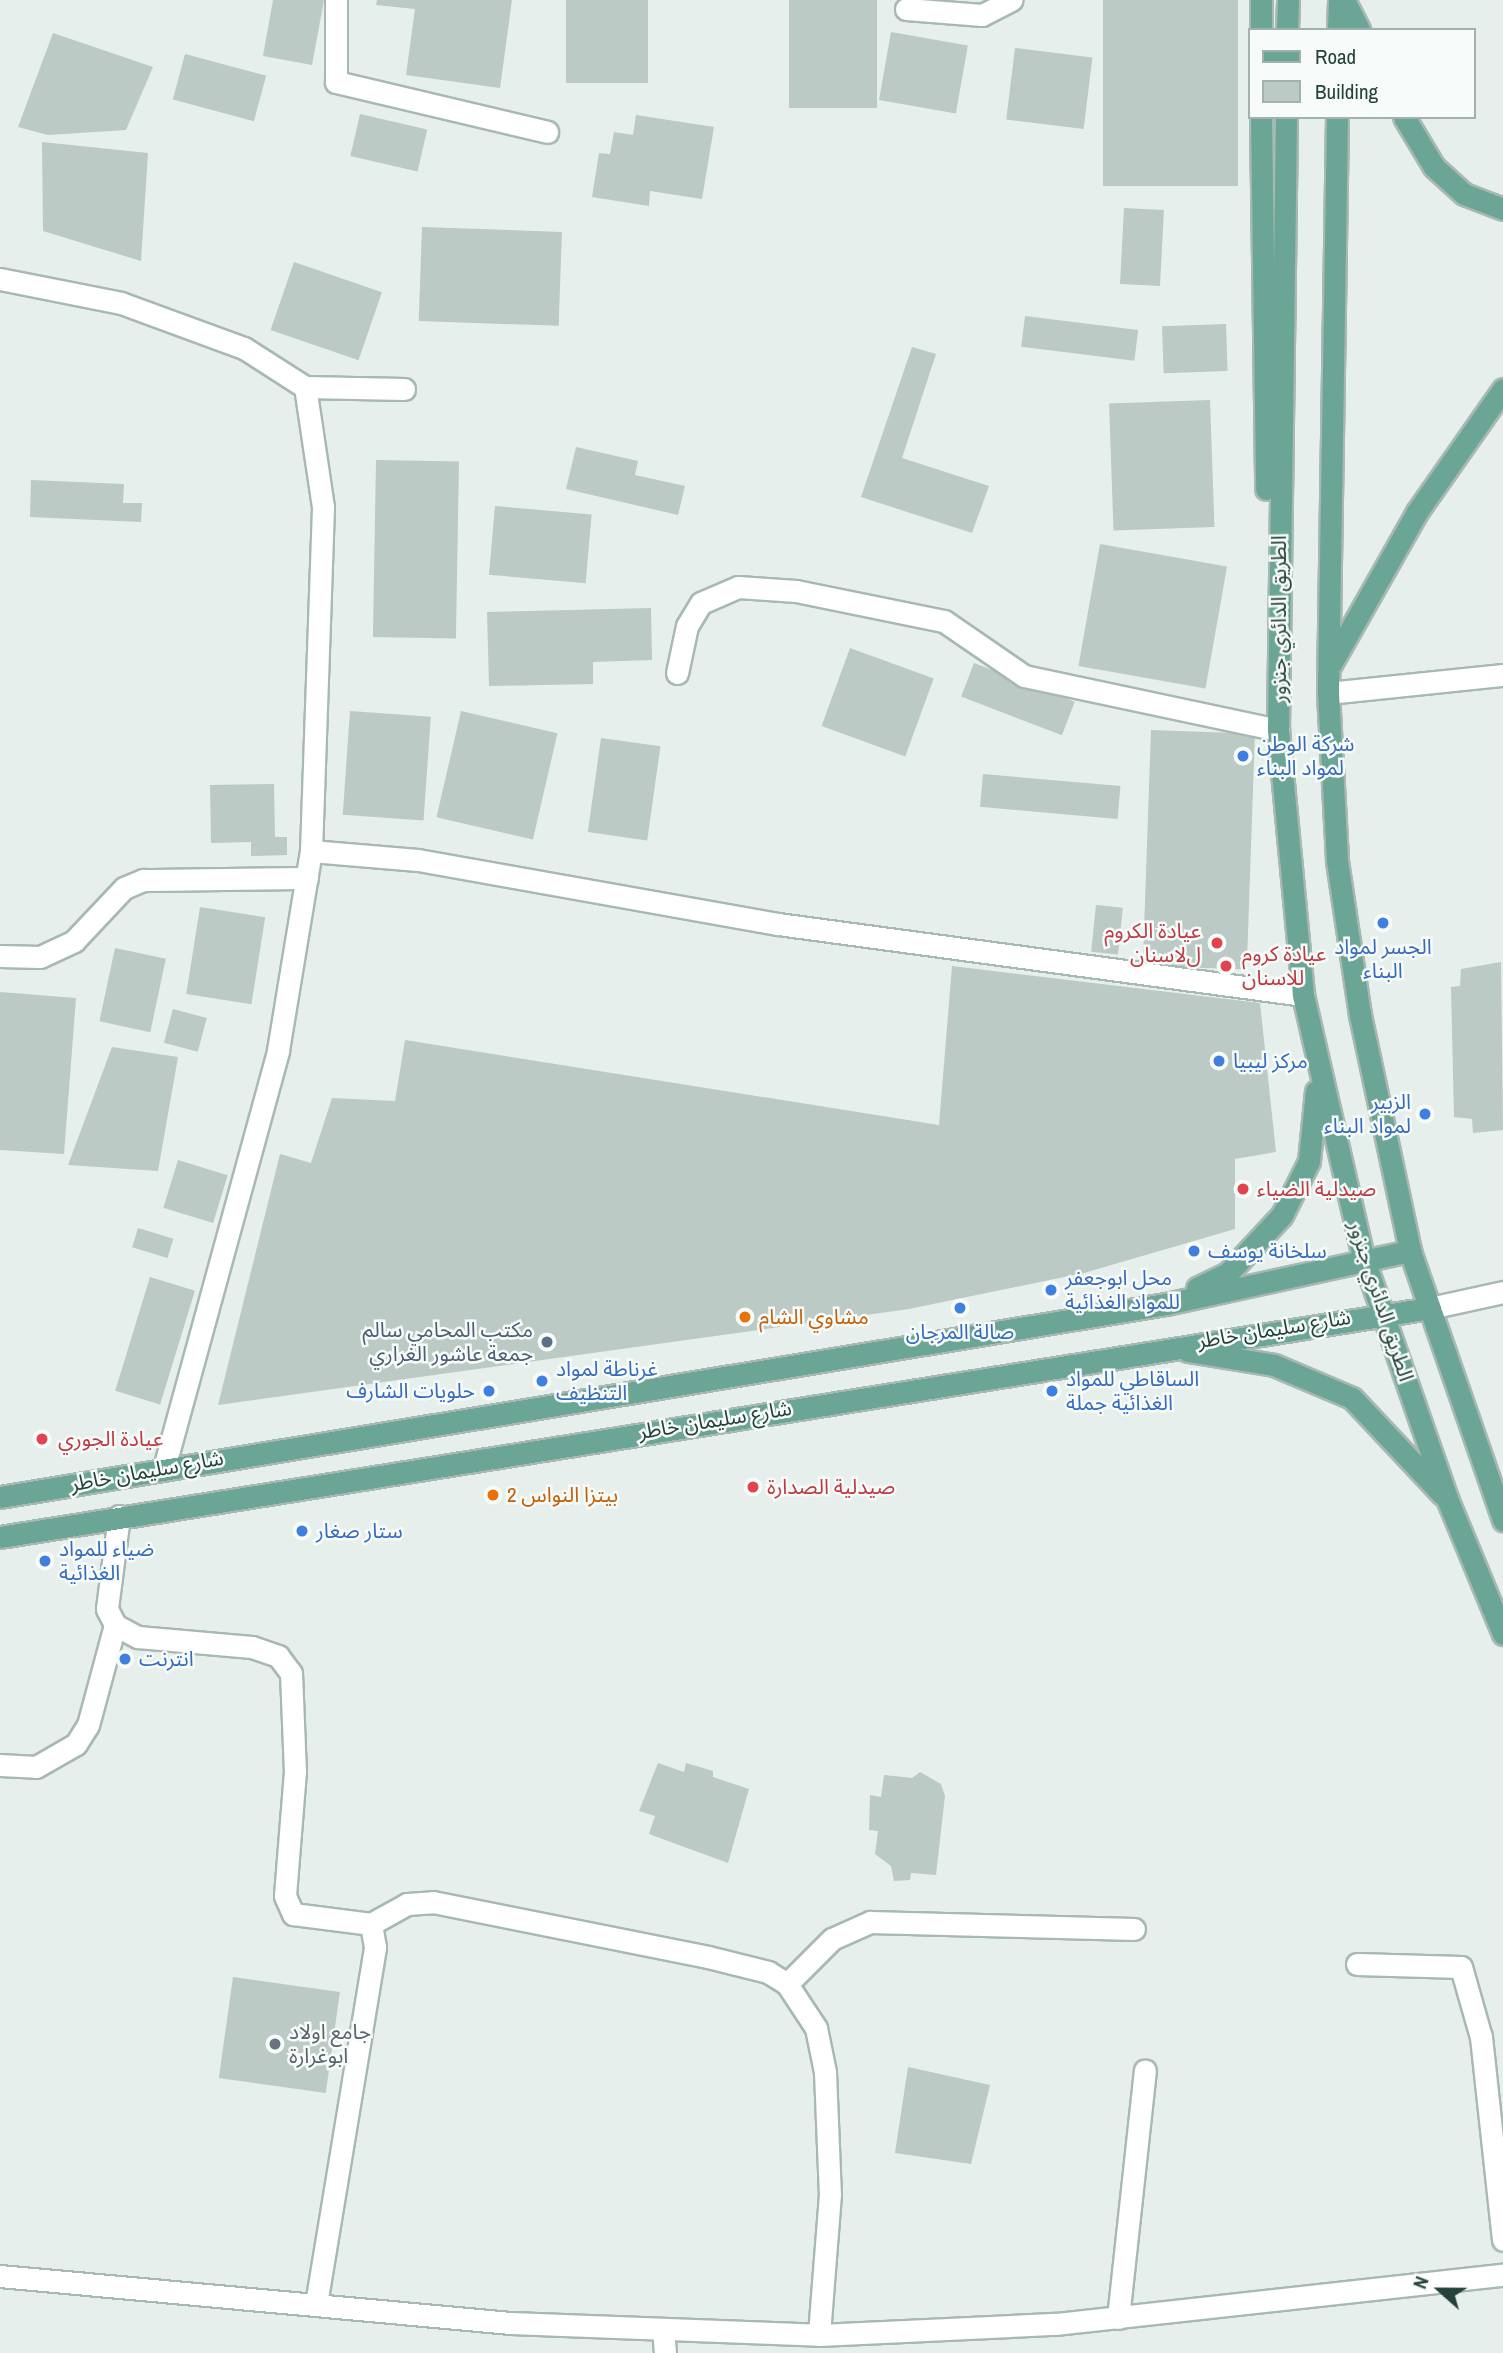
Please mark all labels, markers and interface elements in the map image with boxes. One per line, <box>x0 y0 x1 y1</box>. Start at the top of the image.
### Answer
legend <box>1248 28 1475 119</box>
text: Road <box>1315 42 1356 71</box>
text: Building <box>1315 77 1378 106</box>
street label: الطريق الدائري جنزور <box>1266 535 1292 703</box>
place label: شركة الوطن لمواد البناء <box>1257 731 1355 781</box>
marker: شركة الوطن لمواد البناء <box>1235 748 1251 764</box>
marker: الجسر لمواد البناء <box>1375 915 1391 931</box>
place label: عيادة الكروم لﻻسنان <box>1104 918 1201 968</box>
marker: عيادة الكروم لﻻسنان <box>1207 933 1227 953</box>
place label: الجسر لمواد البناء <box>1334 934 1432 984</box>
place label: عيادة كروم للاسنان <box>1242 941 1326 991</box>
marker: عيادة كروم للاسنان <box>1216 956 1236 976</box>
place label: مركز ليبيا <box>1233 1048 1308 1074</box>
marker: مركز ليبيا <box>1211 1053 1227 1069</box>
place label: الزبير لمواد البناء <box>1324 1089 1411 1139</box>
marker: الزبير لمواد البناء <box>1417 1106 1433 1122</box>
place label: صيدلية الضياء <box>1257 1176 1376 1202</box>
marker: صيدلية الضياء <box>1235 1181 1251 1197</box>
street label: الطريق الدائري جنزور <box>1343 1217 1419 1385</box>
place label: سلخانة يوسف <box>1208 1238 1327 1264</box>
marker: سلخانة يوسف <box>1186 1243 1202 1259</box>
place label: محل ابوجعفر للمواد الغذائية <box>1065 1265 1180 1315</box>
marker: محل ابوجعفر للمواد الغذائية <box>1043 1282 1059 1298</box>
marker: صالة المرجان <box>952 1300 968 1316</box>
place label: مشاوي الشام <box>759 1304 869 1330</box>
street label: شارع سليمان خاطر <box>1196 1304 1352 1354</box>
marker: مشاوي الشام <box>737 1309 753 1325</box>
place label: مكتب المحامي سالم جمعة عاشور الغراري <box>363 1317 533 1367</box>
place label: صالة المرجان <box>906 1319 1014 1345</box>
marker: مكتب المحامي سالم جمعة عاشور الغراري <box>539 1334 555 1350</box>
place label: غرناطة لمواد التنظيف <box>556 1356 658 1406</box>
place label: الساقاطي للمواد الغذائية جملة <box>1066 1366 1199 1416</box>
marker: غرناطة لمواد التنظيف <box>534 1373 550 1389</box>
place label: حلويات الشارف <box>346 1378 475 1404</box>
marker: حلويات الشارف <box>481 1383 497 1399</box>
marker: الساقاطي للمواد الغذائية جملة <box>1044 1383 1060 1399</box>
street label: شارع سليمان خاطر <box>637 1395 793 1445</box>
place label: عيادة الجوري <box>58 1426 163 1452</box>
marker: عيادة الجوري <box>32 1429 52 1449</box>
street label: شارع سليمان خاطر <box>69 1445 225 1497</box>
place label: صيدلية الصدارة <box>767 1474 895 1500</box>
marker: صيدلية الصدارة <box>745 1479 761 1495</box>
place label: بيتزا النواس 2 <box>507 1482 618 1508</box>
marker: بيتزا النواس 2 <box>485 1487 501 1503</box>
place label: ستار صغار <box>316 1518 403 1544</box>
marker: ستار صغار <box>294 1523 310 1539</box>
place label: ضياء للمواد الغذائية <box>59 1536 154 1586</box>
marker: ضياء للمواد الغذائية <box>37 1553 53 1569</box>
place label: انترنت <box>139 1646 194 1672</box>
marker: انترنت <box>117 1651 133 1667</box>
place label: جامع اولاد ابوغرارة <box>289 2019 371 2069</box>
marker: جامع اولاد ابوغرارة <box>267 2036 283 2052</box>
north arrow <box>1405 2255 1475 2325</box>
text: N <box>1406 2273 1435 2292</box>

